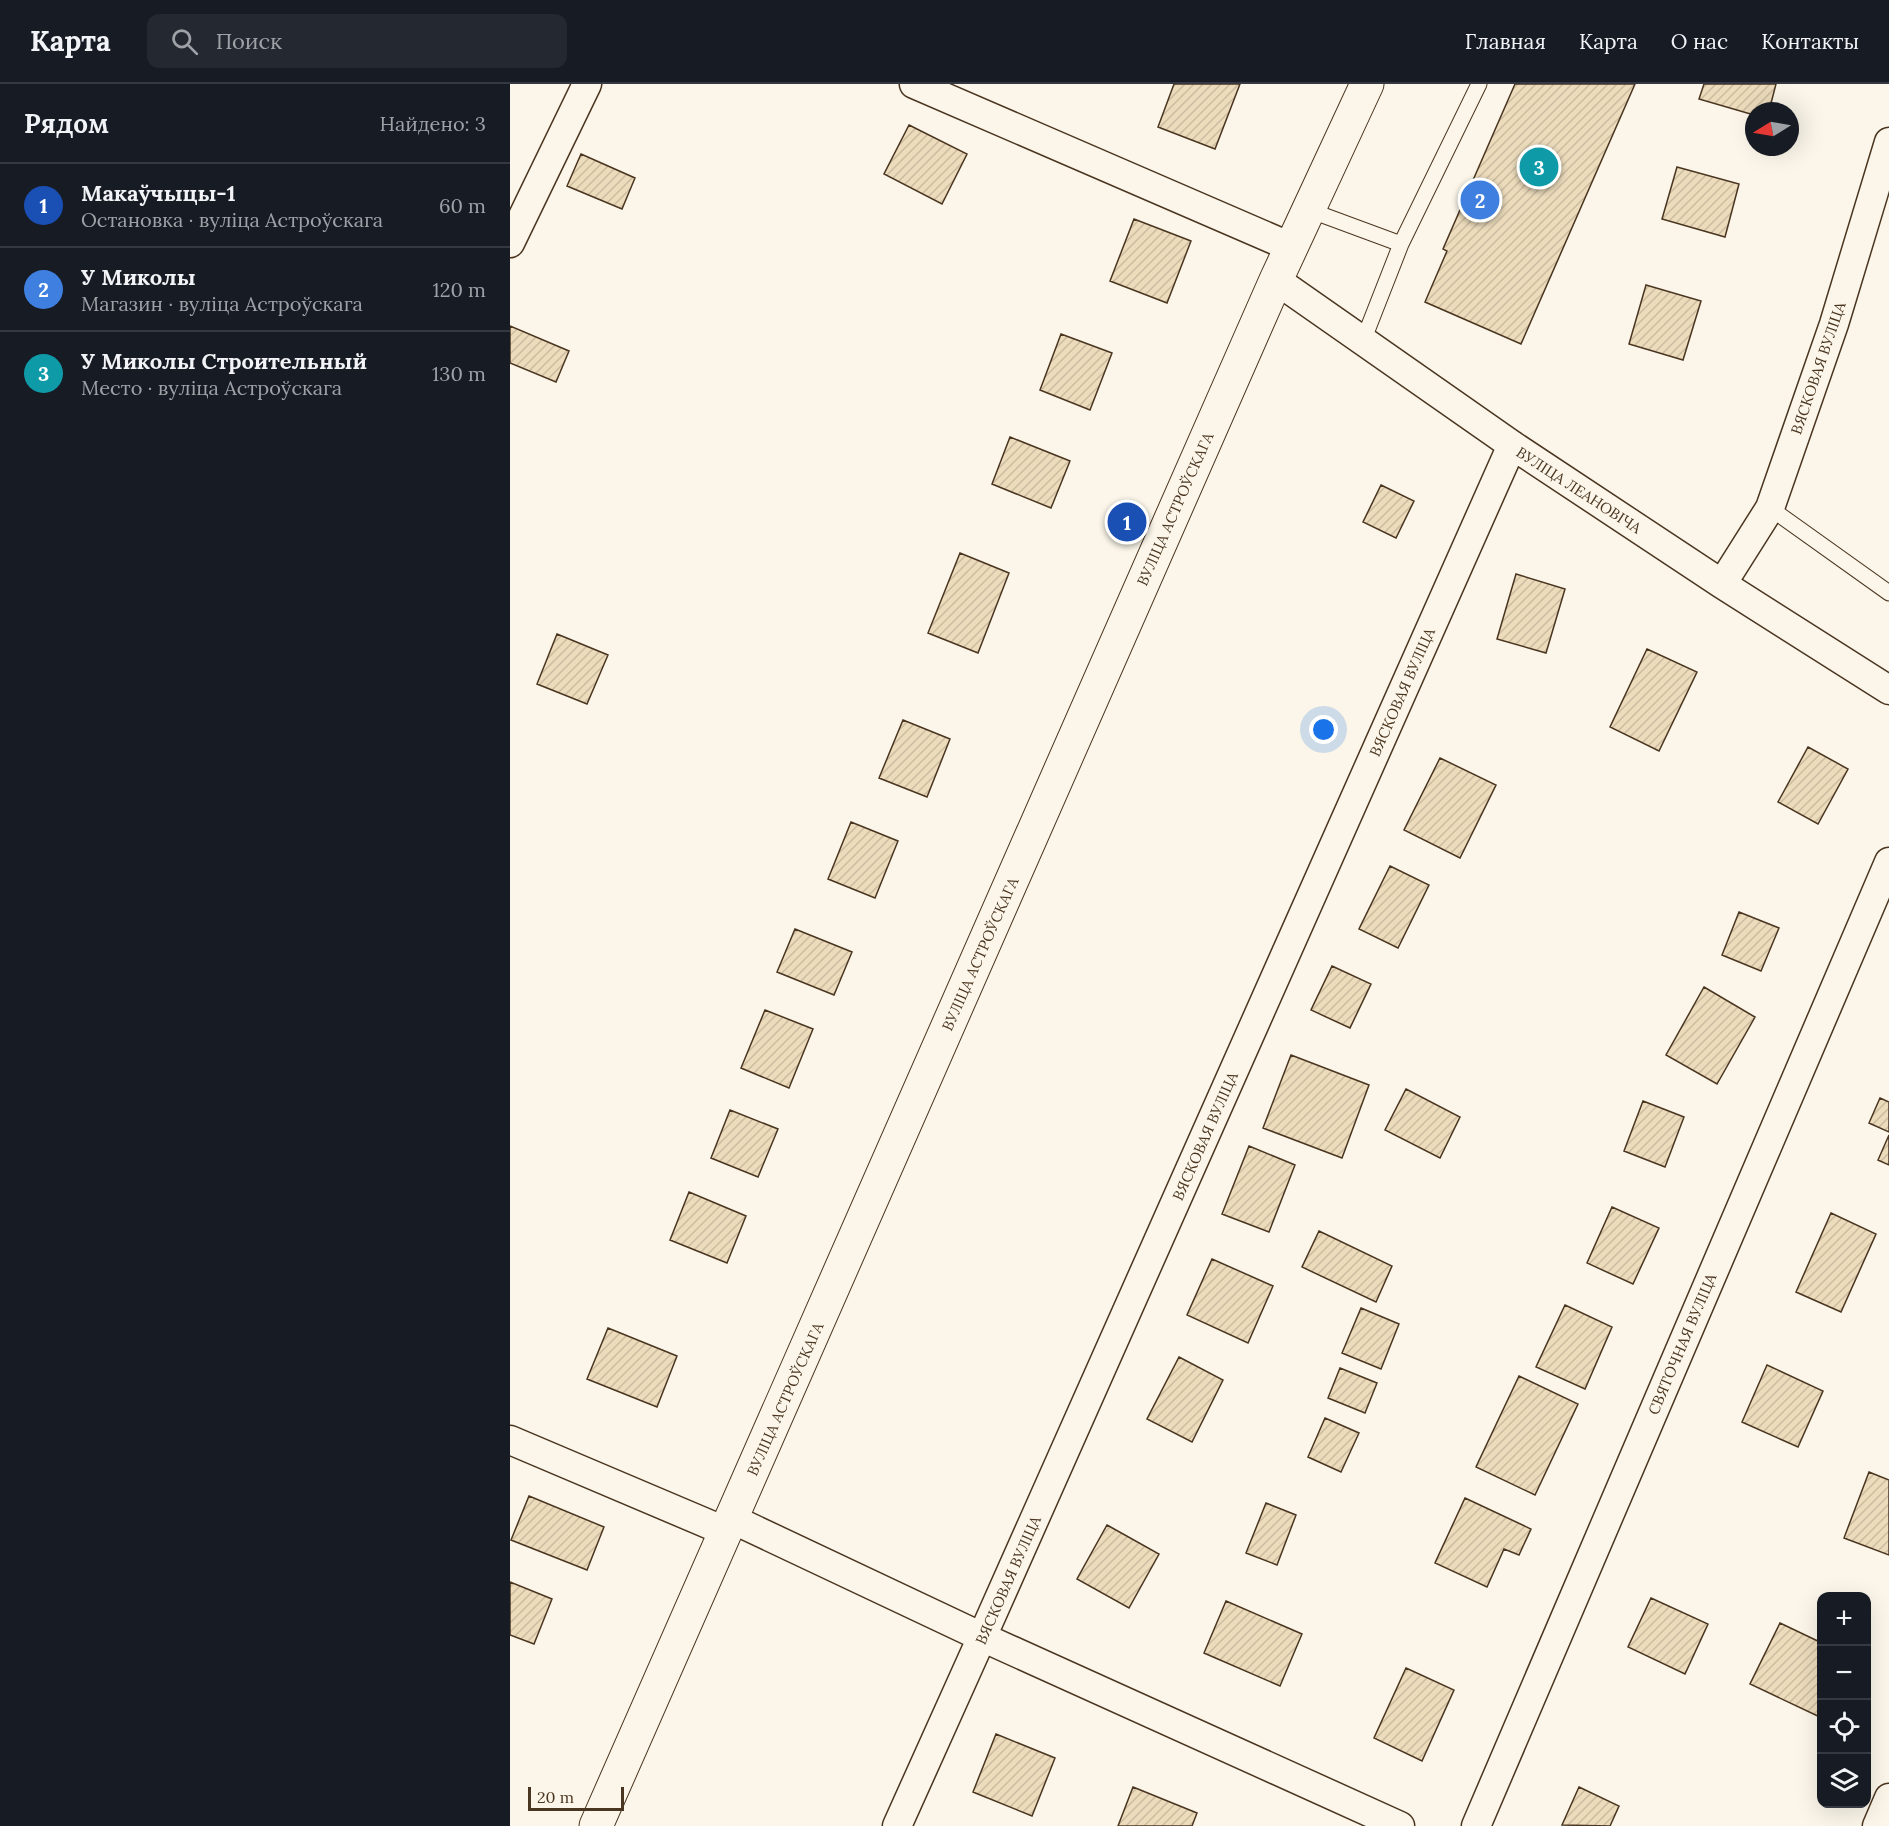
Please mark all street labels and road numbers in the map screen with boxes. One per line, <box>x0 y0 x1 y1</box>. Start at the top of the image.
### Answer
street label: ВЯСКОВАЯ ВУЛІЦА <box>1786 299 1850 437</box>
street label: ВУЛІЦА АСТРОЎСКАГА <box>1133 429 1218 589</box>
street label: ВУЛІЦА ЛЕАНОВІЧА <box>1513 442 1646 538</box>
street label: ВЯСКОВАЯ ВУЛІЦА <box>1365 624 1439 759</box>
street label: ВУЛІЦА АСТРОЎСКАГА <box>938 874 1023 1034</box>
street label: ВЯСКОВАЯ ВУЛІЦА <box>1168 1068 1242 1203</box>
street label: СВЯТОЧНАЯ ВУЛІЦА <box>1644 1270 1721 1418</box>
street label: ВУЛІЦА АСТРОЎСКАГА <box>743 1319 828 1479</box>
street label: ВЯСКОВАЯ ВУЛІЦА <box>971 1512 1045 1647</box>

